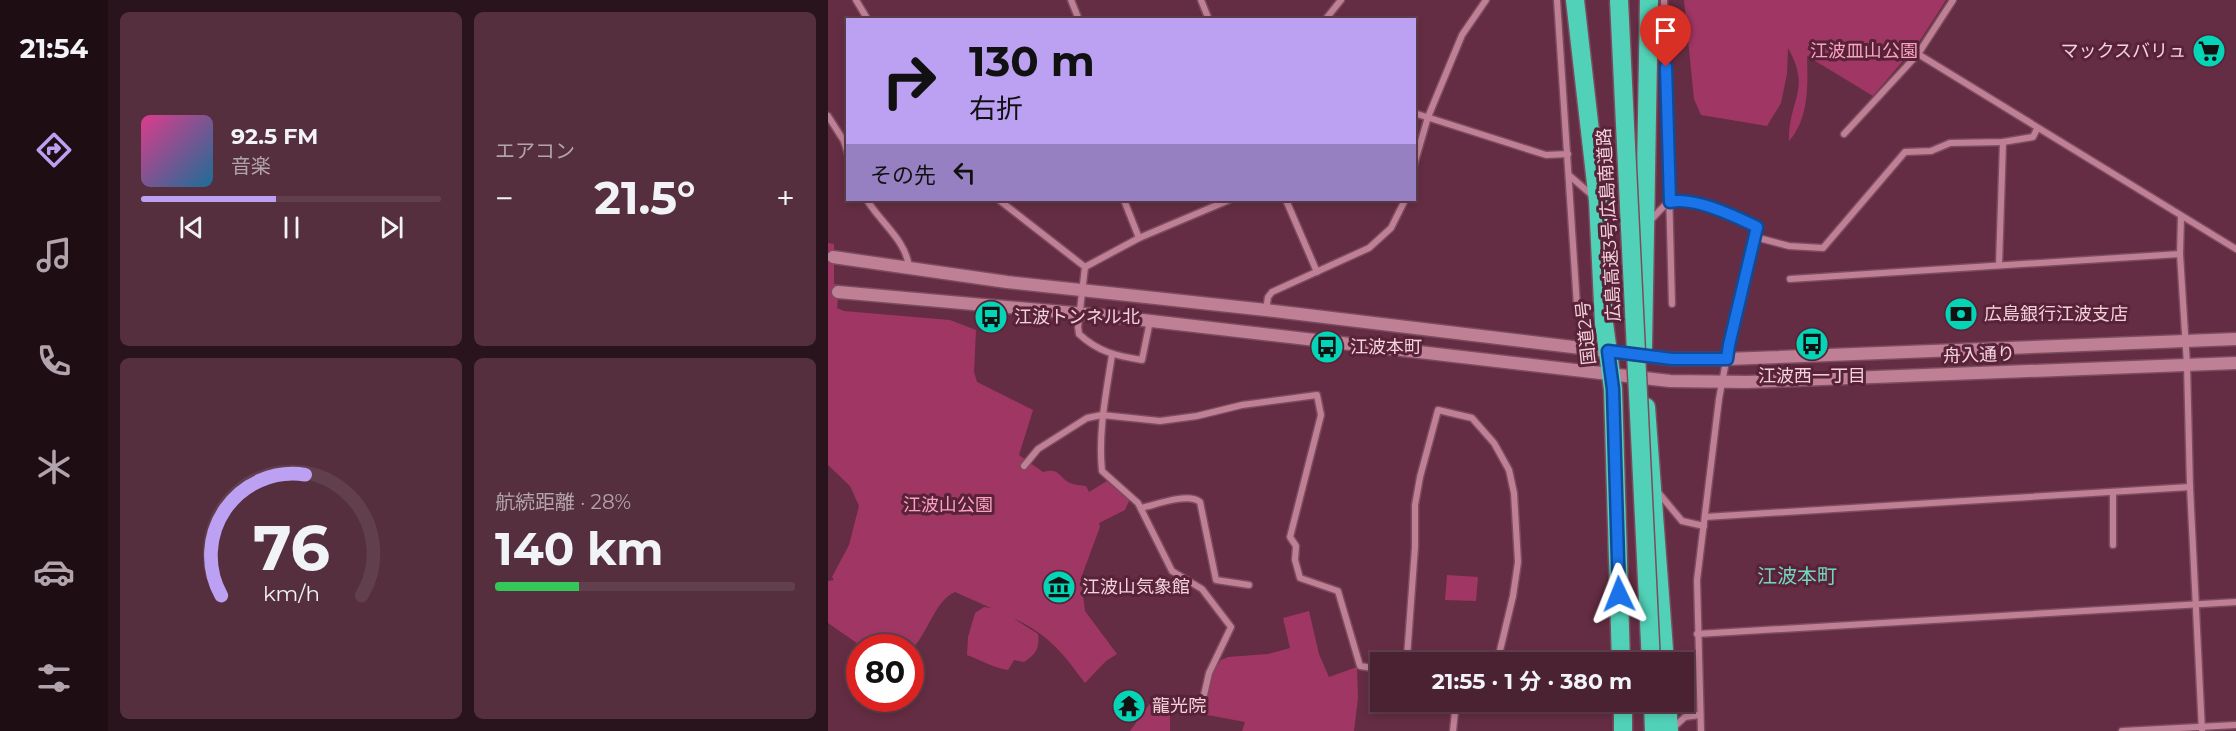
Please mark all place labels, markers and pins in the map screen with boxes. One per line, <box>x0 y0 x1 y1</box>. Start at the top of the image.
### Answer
pin <box>1640 5 1691 67</box>
supermarket icon: マックスバリュ <box>2191 33 2227 69</box>
place label: マックスバリュ <box>2061 40 2186 62</box>
bank icon: 広島銀行江波支店 <box>1943 296 1979 332</box>
bus stop icon: 江波トンネル北 <box>973 299 1009 335</box>
place label: 広島銀行江波支店 <box>1984 303 2128 325</box>
place label: 江波トンネル北 <box>1014 306 1140 328</box>
bus stop icon: 江波西一丁目 <box>1794 326 1830 362</box>
bus stop icon: 江波本町 <box>1309 329 1345 365</box>
place label: 江波本町 <box>1350 336 1422 358</box>
place label: 江波西一丁目 <box>1758 365 1866 387</box>
museum icon: 江波山気象館 <box>1041 569 1077 605</box>
place label: 江波山気象館 <box>1082 576 1190 598</box>
temple icon: 龍光院 <box>1111 688 1147 724</box>
place label: 龍光院 <box>1152 695 1206 717</box>

